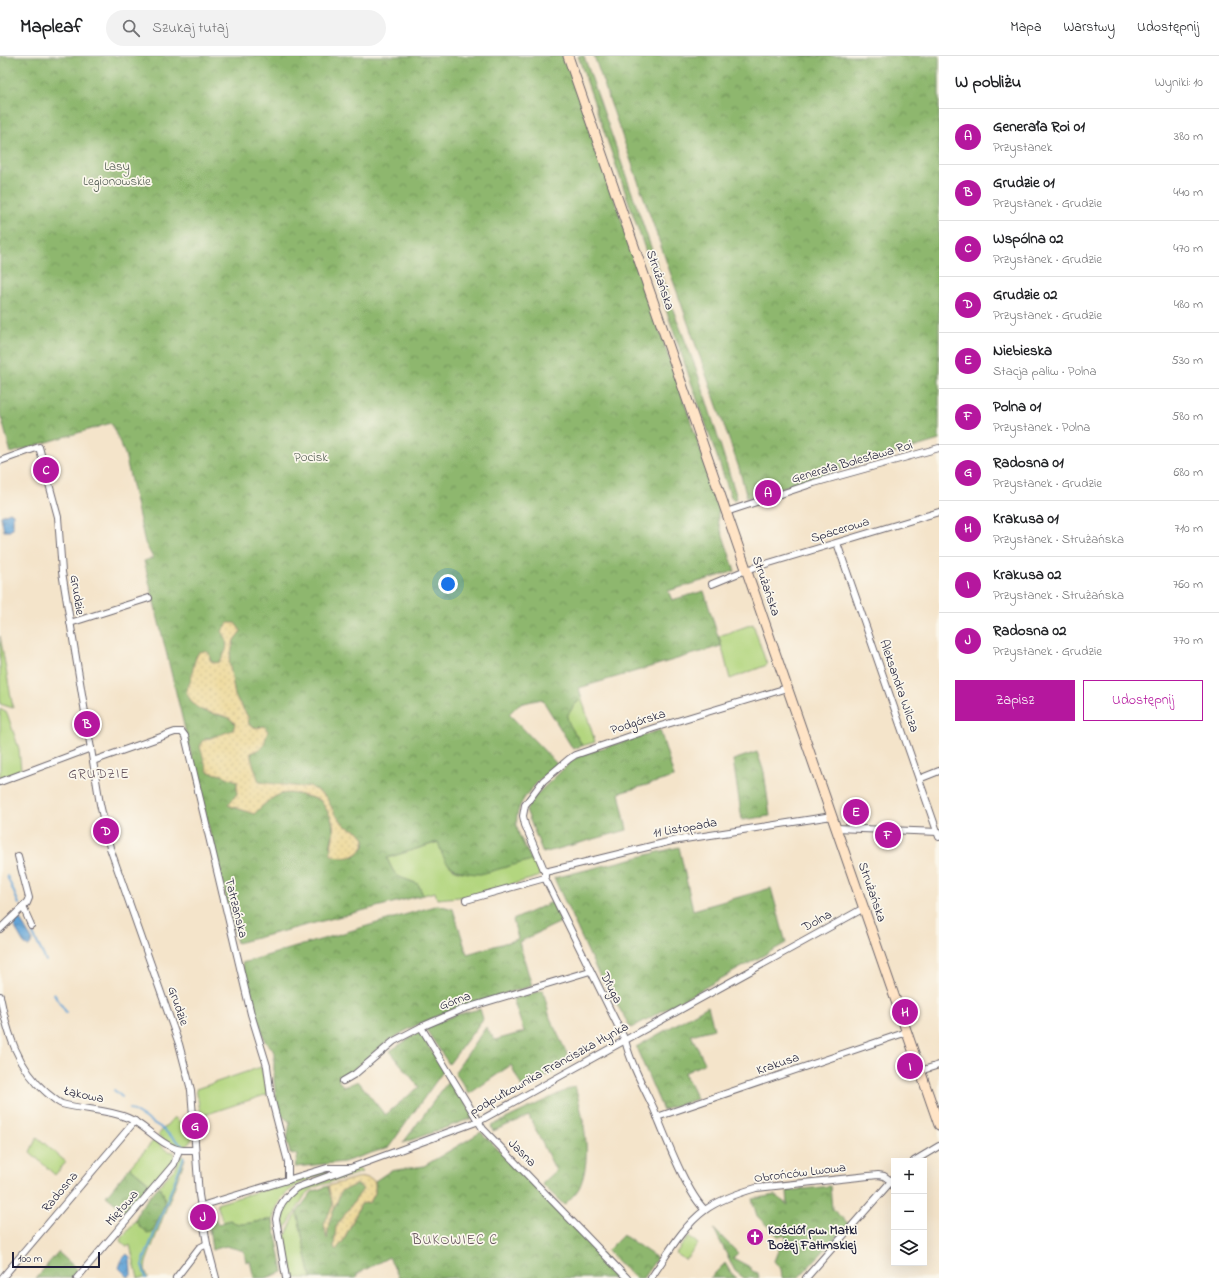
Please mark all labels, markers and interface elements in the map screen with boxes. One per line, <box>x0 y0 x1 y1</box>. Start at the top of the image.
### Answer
search box <box>106 10 386 46</box>
text: Mapleaf <box>20 14 82 41</box>
icon: search <box>120 17 142 39</box>
text: Szukaj tutaj <box>152 17 228 39</box>
text: Mapa <box>1010 17 1042 38</box>
text: Warstwy <box>1064 17 1115 38</box>
text: Udostępnij <box>1137 17 1199 38</box>
text: W pobliżu <box>955 70 1021 95</box>
text: Wyniki: 10 <box>1155 73 1203 92</box>
text: Generała Roi 01 <box>993 116 1085 138</box>
text: A <box>964 127 972 146</box>
text: 380 m <box>1174 127 1203 146</box>
text: Przystanek <box>993 138 1052 157</box>
park label: Lasy Legionowskie <box>83 157 151 192</box>
text: Grudzie 01 <box>993 172 1055 194</box>
text: B <box>964 183 972 202</box>
text: 440 m <box>1173 183 1203 202</box>
text: Przystanek · Grudzie <box>993 194 1102 213</box>
text: Wspólna 02 <box>993 228 1063 250</box>
text: C <box>964 239 972 258</box>
text: 470 m <box>1173 239 1203 258</box>
street label: Strużańska <box>641 247 679 313</box>
text: Przystanek · Grudzie <box>993 250 1102 269</box>
text: Grudzie 02 <box>993 284 1057 306</box>
text: D <box>963 295 973 314</box>
text: 480 m <box>1174 295 1203 314</box>
text: Przystanek · Grudzie <box>993 306 1102 325</box>
text: Niebieska <box>993 340 1052 362</box>
text: E <box>964 351 972 370</box>
text: 530 m <box>1171 351 1203 370</box>
text: Stacja paliw · Polna <box>993 362 1097 381</box>
text: Polna 01 <box>993 396 1041 418</box>
text: F <box>964 407 972 426</box>
text: 580 m <box>1172 407 1203 426</box>
text: Przystanek · Polna <box>993 418 1090 437</box>
street label: Generała Bolesława Roi <box>789 436 915 488</box>
park label: Pocisk <box>294 448 328 467</box>
text: Radosna 01 <box>993 452 1064 474</box>
pin: C <box>33 455 59 485</box>
text: G <box>964 463 972 482</box>
text: 680 m <box>1173 463 1203 482</box>
text: Przystanek · Grudzie <box>993 474 1102 493</box>
pin: A <box>755 478 781 508</box>
text: Krakusa 01 <box>993 508 1059 530</box>
street label: Spacerowa <box>808 512 872 548</box>
text: H <box>964 519 972 538</box>
text: 710 m <box>1175 519 1203 538</box>
text: Przystanek · Strużańska <box>993 530 1124 549</box>
street label: Strużańska <box>747 553 785 619</box>
text: Krakusa 02 <box>993 564 1062 586</box>
street label: Grudzie <box>64 574 90 617</box>
your location <box>438 574 458 594</box>
text: I <box>966 575 970 594</box>
text: 760 m <box>1173 575 1203 594</box>
text: Przystanek · Strużańska <box>993 586 1124 605</box>
text: Radosna 02 <box>993 620 1066 642</box>
text: J <box>965 631 971 650</box>
text: 770 m <box>1173 631 1203 650</box>
street label: Aleksandra Wilcza <box>874 637 924 735</box>
text: Przystanek · Grudzie <box>993 642 1102 661</box>
button: Zapisz <box>955 680 1075 721</box>
button: Udostępnij <box>1083 680 1203 721</box>
street label: Podgórska <box>608 704 668 741</box>
pin: B <box>74 709 100 739</box>
district label: GRUDZIE <box>68 764 130 785</box>
pin: E <box>843 797 869 827</box>
street label: 11 Listopada <box>651 813 719 843</box>
pin: D <box>93 816 119 846</box>
pin: F <box>875 820 901 850</box>
street label: Strużańska <box>853 859 891 925</box>
street label: Tatrzańska <box>219 876 253 940</box>
street label: Dolna <box>798 905 835 937</box>
street label: Długa <box>594 968 627 1007</box>
street label: Grudzie <box>162 984 194 1028</box>
street label: Górna <box>437 987 473 1015</box>
pin: H <box>892 997 918 1027</box>
street label: podpułkownika Franciszka Hynka <box>466 1017 632 1122</box>
street label: Krakusa <box>754 1048 802 1080</box>
pin: I <box>897 1051 923 1081</box>
street label: Łąkowa <box>62 1081 105 1108</box>
pin: G <box>182 1111 208 1141</box>
street label: Jasna <box>503 1134 541 1172</box>
street label: Obrońców Lwowa <box>753 1158 847 1188</box>
map controls <box>891 1158 927 1266</box>
button: + <box>891 1158 927 1194</box>
street label: Radosna <box>37 1167 83 1217</box>
street label: Miętowa <box>101 1186 143 1230</box>
button: − <box>891 1194 927 1230</box>
pin: J <box>190 1202 216 1232</box>
place label: Kościół pw. Matki Bożej Fatimskiej <box>767 1221 857 1255</box>
church icon: Kościół pw. Matki Bożej Fatimskiej <box>745 1227 765 1247</box>
district label: BUKOWIEC C <box>411 1230 498 1251</box>
button: layers <box>891 1230 927 1266</box>
scale bar <box>12 1250 100 1269</box>
text: 100 m <box>18 1251 42 1267</box>

